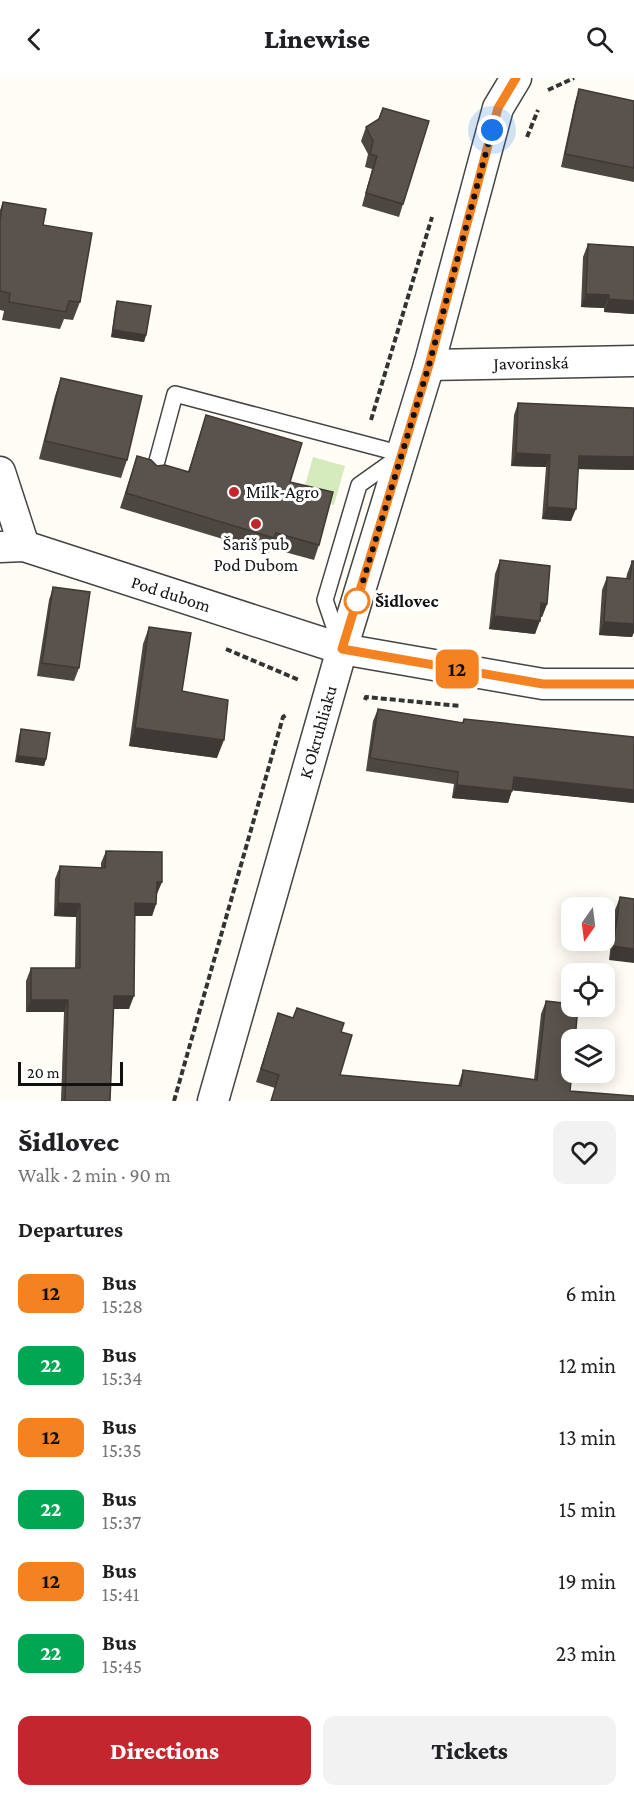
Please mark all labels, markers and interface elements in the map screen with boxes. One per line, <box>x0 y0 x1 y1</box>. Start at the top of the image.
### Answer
icon: back <box>18 23 51 56</box>
icon: search <box>583 23 616 56</box>
text: Linewise <box>264 24 370 54</box>
your location <box>477 115 507 145</box>
street label: Javorinská <box>491 352 569 374</box>
place label: Milk-Agro <box>246 482 319 502</box>
marker: Milk-Agro <box>227 485 241 499</box>
marker: Šariš pub Pod Dubom <box>249 517 263 531</box>
place label: Šariš pub Pod Dubom <box>214 534 299 575</box>
street label: Pod dubom <box>129 572 214 616</box>
marker: Šidlovec <box>344 588 370 614</box>
place label: Šidlovec <box>375 591 438 611</box>
line badge: 12 <box>430 650 484 688</box>
text: 12 <box>448 657 466 681</box>
street label: K Okruhliaku <box>295 683 341 781</box>
north arrow <box>561 897 615 951</box>
map controls <box>561 897 615 1083</box>
button: locate <box>561 963 615 1017</box>
button: layers <box>561 1029 615 1083</box>
scale bar <box>18 1059 123 1086</box>
text: 20 m <box>27 1064 60 1081</box>
button: heart <box>553 1121 616 1184</box>
text: Šidlovec <box>18 1126 119 1157</box>
text: Walk · 2 min · 90 m <box>18 1164 171 1186</box>
text: Departures <box>18 1217 123 1242</box>
text: Bus <box>102 1270 136 1295</box>
text: 12 <box>42 1281 60 1305</box>
text: 6 min <box>565 1281 616 1306</box>
text: 15:28 <box>102 1295 143 1317</box>
text: Bus <box>102 1342 136 1367</box>
text: 22 <box>40 1353 62 1377</box>
text: 12 min <box>559 1353 616 1378</box>
text: 15:34 <box>102 1367 142 1389</box>
text: Bus <box>102 1414 136 1439</box>
text: 12 <box>42 1425 60 1449</box>
text: 13 min <box>559 1425 616 1450</box>
text: 15:35 <box>102 1439 142 1461</box>
text: Bus <box>102 1486 136 1511</box>
text: 22 <box>40 1497 62 1521</box>
text: 15 min <box>559 1497 616 1522</box>
text: 15:37 <box>102 1511 141 1533</box>
text: Bus <box>102 1558 136 1583</box>
text: 12 <box>42 1569 60 1593</box>
text: 19 min <box>558 1569 616 1594</box>
text: 15:41 <box>102 1583 140 1605</box>
text: Bus <box>102 1630 136 1655</box>
text: 22 <box>40 1641 62 1665</box>
text: 23 min <box>556 1641 616 1666</box>
text: 15:45 <box>102 1655 142 1677</box>
button: Directions <box>18 1716 311 1785</box>
button: Tickets <box>323 1716 616 1785</box>

